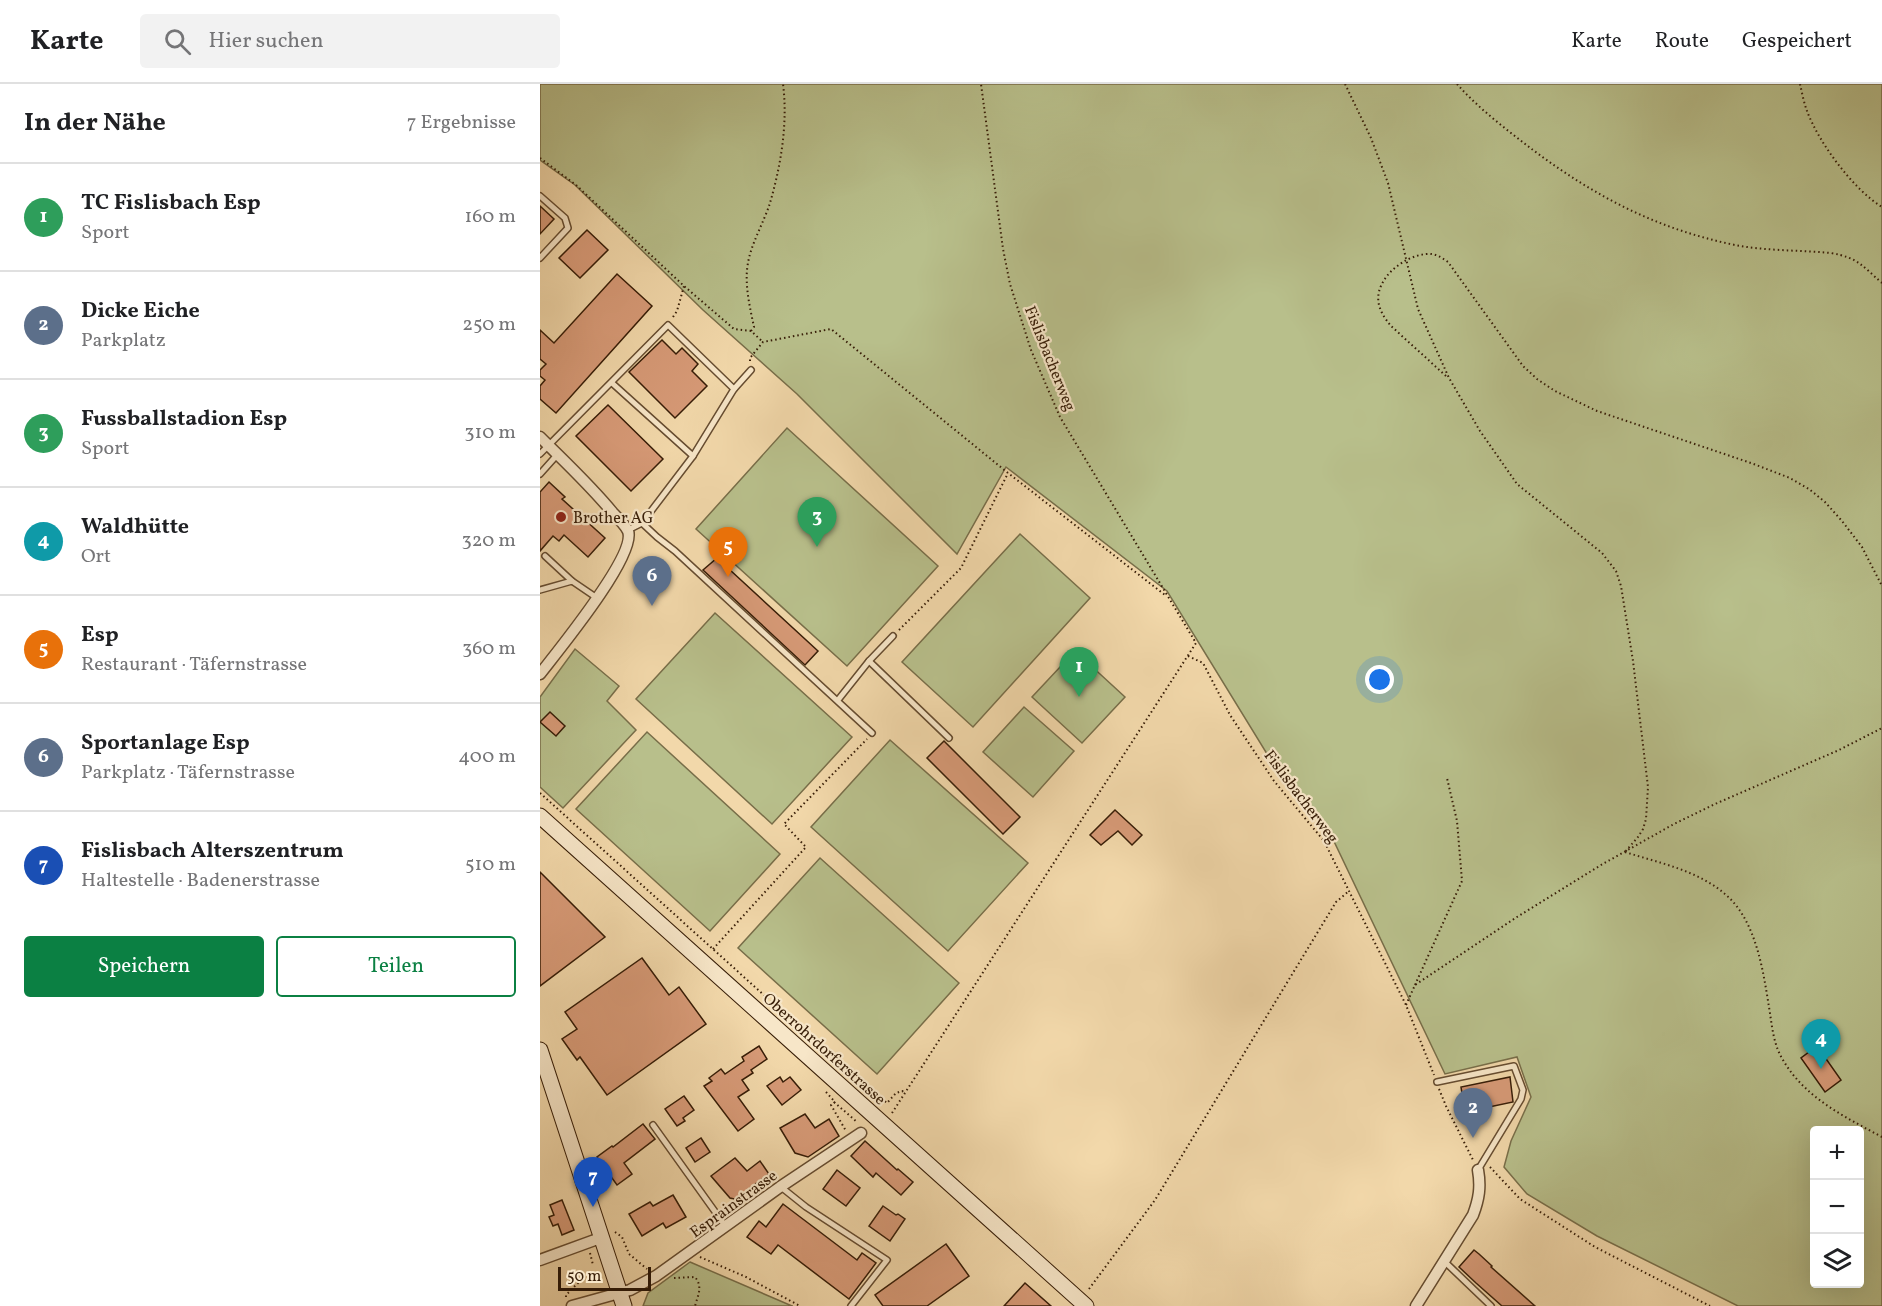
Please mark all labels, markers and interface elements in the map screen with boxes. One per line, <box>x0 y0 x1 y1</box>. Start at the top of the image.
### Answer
search box <box>140 14 560 68</box>
text: Karte <box>30 22 104 61</box>
icon: search <box>161 25 194 58</box>
text: Hier suchen <box>209 26 324 57</box>
text: Karte <box>1571 27 1622 56</box>
text: Route <box>1655 27 1709 56</box>
text: Gespeichert <box>1742 27 1852 56</box>
text: In der Nähe <box>24 105 166 141</box>
text: 7 Ergebnisse <box>407 109 516 137</box>
text: TC Fislisbach Esp <box>81 188 261 219</box>
text: 1 <box>39 203 48 231</box>
text: 160 m <box>464 203 516 231</box>
text: Sport <box>81 219 130 247</box>
text: Dicke Eiche <box>81 296 200 327</box>
street label: Fislisbacherweg <box>1018 303 1080 415</box>
text: 2 <box>38 311 49 339</box>
text: 250 m <box>462 311 516 339</box>
text: Parkplatz <box>81 327 166 355</box>
text: Fussballstadion Esp <box>81 404 287 435</box>
text: 3 <box>38 419 49 447</box>
text: 310 m <box>464 419 516 447</box>
text: Sport <box>81 435 130 463</box>
pin: 3 <box>798 498 836 547</box>
place label: Brother AG <box>573 508 653 530</box>
marker: Brother AG <box>554 510 568 524</box>
text: Waldhütte <box>81 512 189 543</box>
text: 4 <box>37 527 50 555</box>
text: 320 m <box>461 527 516 555</box>
pin: 5 <box>708 528 747 577</box>
text: Ort <box>81 543 111 571</box>
pin: 6 <box>632 556 672 606</box>
text: Esp <box>81 620 119 651</box>
text: 5 <box>39 635 48 663</box>
text: 360 m <box>462 635 516 663</box>
pin: 1 <box>1060 648 1098 697</box>
text: Restaurant · Täfernstrasse <box>81 651 307 679</box>
your location <box>1365 665 1394 694</box>
text: Sportanlage Esp <box>81 728 250 759</box>
text: 6 <box>38 743 49 771</box>
text: 400 m <box>458 743 516 771</box>
street label: Fislisbacherweg <box>1258 746 1343 849</box>
text: Parkplatz · Täfernstrasse <box>81 759 295 787</box>
text: Fislisbach Alterszentrum <box>81 836 344 867</box>
text: 7 <box>39 851 48 879</box>
text: 510 m <box>465 851 516 879</box>
text: Haltestelle · Badenerstrasse <box>81 867 320 895</box>
button: Speichern <box>24 936 264 997</box>
button: Teilen <box>276 936 516 997</box>
street label: Oberrohrdorferstrasse <box>757 988 890 1111</box>
pin: 4 <box>1802 1020 1840 1069</box>
pin: 2 <box>1454 1088 1492 1138</box>
map controls <box>1810 1126 1864 1288</box>
button: + <box>1810 1126 1864 1180</box>
pin: 7 <box>574 1158 612 1207</box>
street label: Esprainstrasse <box>686 1165 782 1244</box>
button: − <box>1810 1180 1864 1234</box>
button: layers <box>1810 1234 1864 1288</box>
scale bar <box>558 1264 651 1292</box>
text: 50 m <box>567 1266 601 1288</box>

